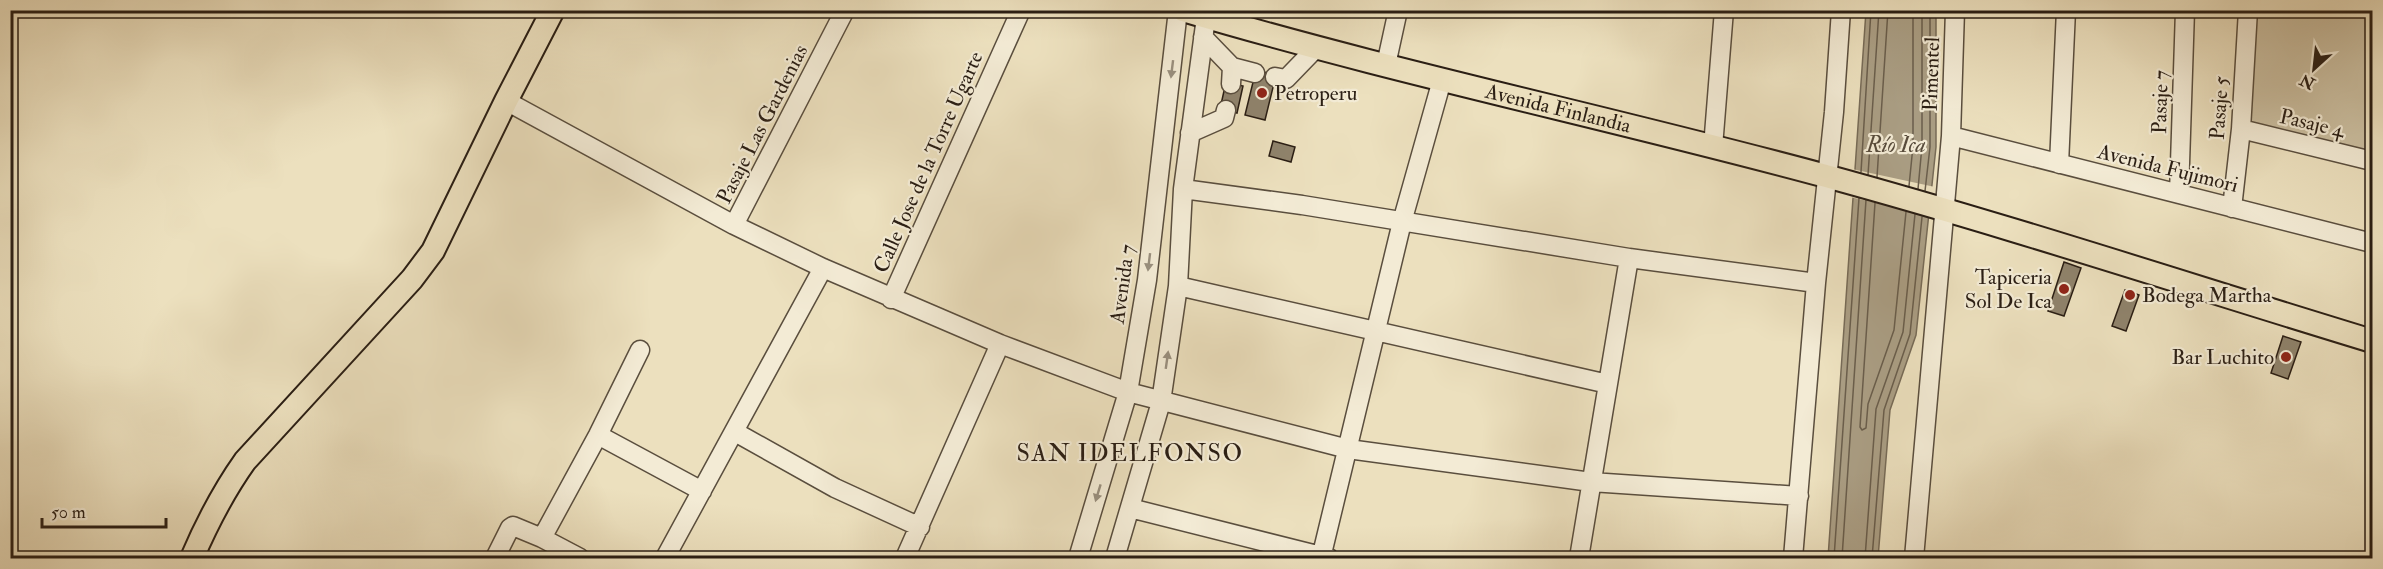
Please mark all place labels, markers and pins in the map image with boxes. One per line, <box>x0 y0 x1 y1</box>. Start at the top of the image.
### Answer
place label: Petroperu <box>1274 80 1357 107</box>
marker: Petroperu <box>1255 86 1269 100</box>
place label: Tapiceria Sol De Ica <box>1965 264 2052 315</box>
marker: Tapiceria Sol De Ica <box>2057 282 2071 296</box>
place label: Bodega Martha <box>2142 282 2272 309</box>
marker: Bodega Martha <box>2123 288 2137 302</box>
place label: Bar Luchito <box>2171 344 2274 371</box>
marker: Bar Luchito <box>2279 350 2293 364</box>

